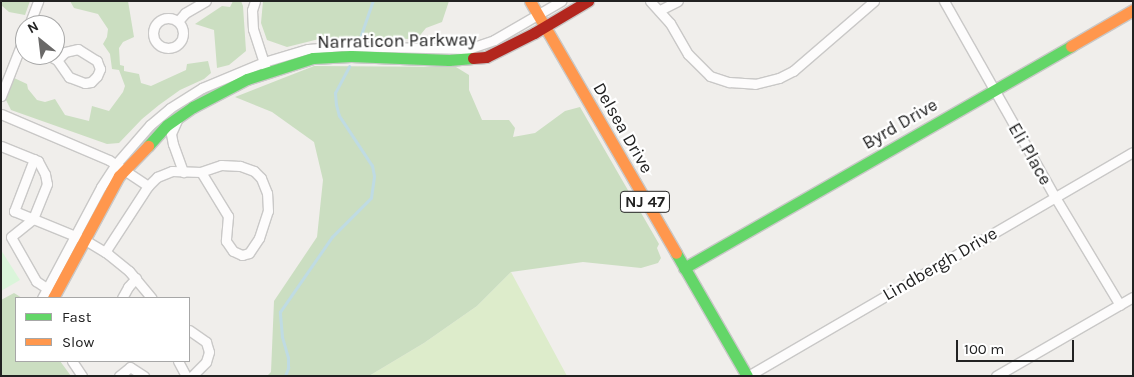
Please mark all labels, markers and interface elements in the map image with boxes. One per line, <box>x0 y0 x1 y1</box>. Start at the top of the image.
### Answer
north arrow <box>15 15 65 65</box>
text: N <box>24 17 41 37</box>
street label: Narraticon Parkway <box>317 29 477 53</box>
street label: Delsea Drive <box>588 79 658 177</box>
street label: Byrd Drive <box>859 94 941 154</box>
street label: Eli Place <box>1004 119 1056 189</box>
road number: NJ 47 <box>619 188 671 216</box>
street label: Lindbergh Drive <box>879 222 1001 306</box>
legend <box>15 297 190 362</box>
text: Fast <box>62 308 91 326</box>
scale bar <box>959 330 1076 362</box>
text: Slow <box>62 333 94 351</box>
text: 100 m <box>964 340 1004 358</box>

